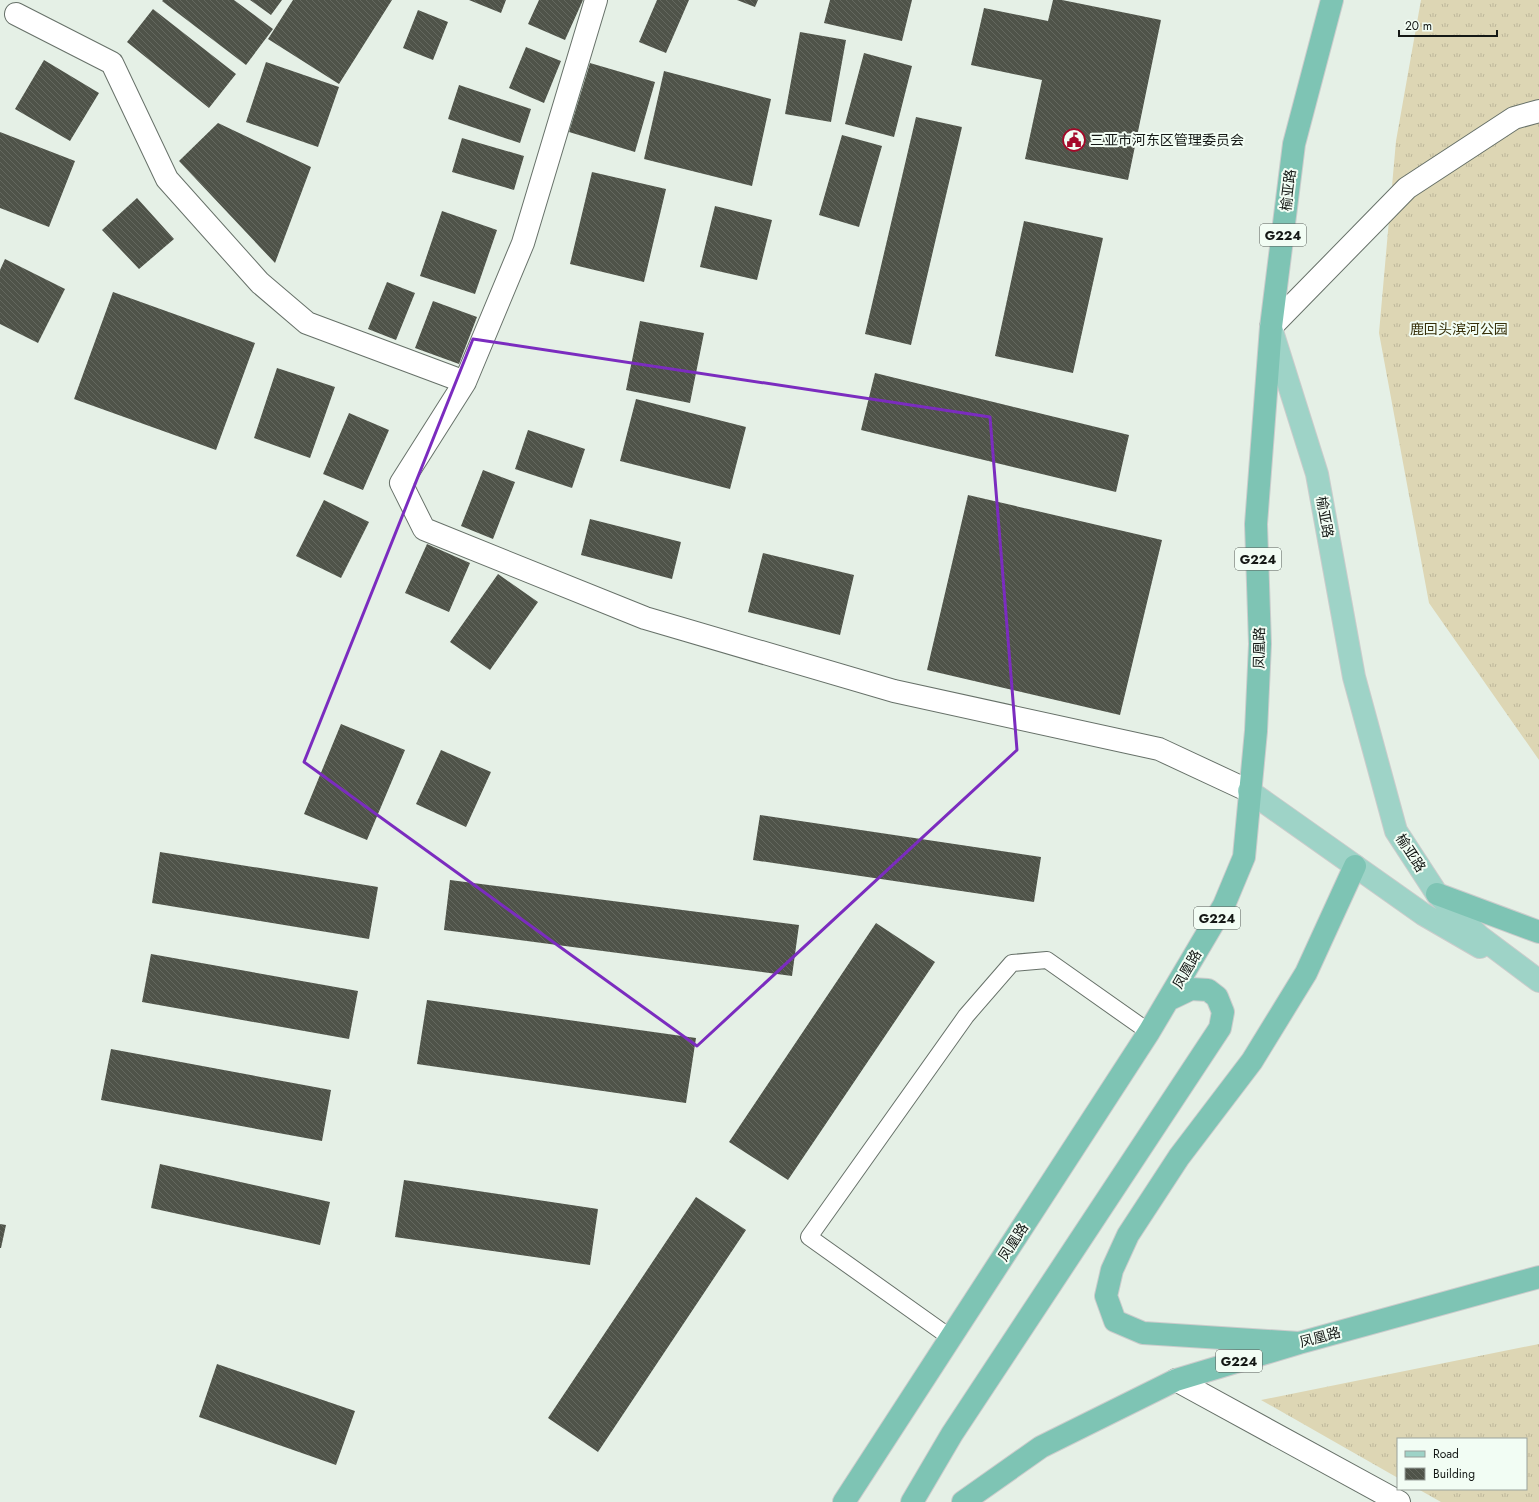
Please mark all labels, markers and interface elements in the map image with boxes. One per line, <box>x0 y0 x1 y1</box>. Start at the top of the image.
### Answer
scale bar <box>1399 12 1497 38</box>
text: 20 m <box>1405 17 1432 35</box>
public building icon: 三亚市河东区管理委员会 <box>1061 127 1087 153</box>
place label: 三亚市河东区管理委员会 <box>1090 130 1244 150</box>
street label: 榆亚路 <box>1276 168 1300 212</box>
road number: G224 <box>1260 224 1306 246</box>
park label: 鹿回头滨河公园 <box>1410 319 1508 339</box>
street label: 榆亚路 <box>1312 495 1338 539</box>
road number: G224 <box>1235 548 1281 570</box>
street label: 凤凰路 <box>1249 627 1269 669</box>
street label: 榆亚路 <box>1391 830 1431 876</box>
road number: G224 <box>1194 907 1240 929</box>
street label: 凤凰路 <box>1168 946 1206 992</box>
street label: 凤凰路 <box>993 1219 1033 1265</box>
street label: 凤凰路 <box>1297 1322 1343 1352</box>
road number: G224 <box>1216 1350 1262 1372</box>
legend <box>1397 1438 1527 1490</box>
text: Road <box>1433 1445 1459 1463</box>
text: Building <box>1433 1465 1475 1483</box>

